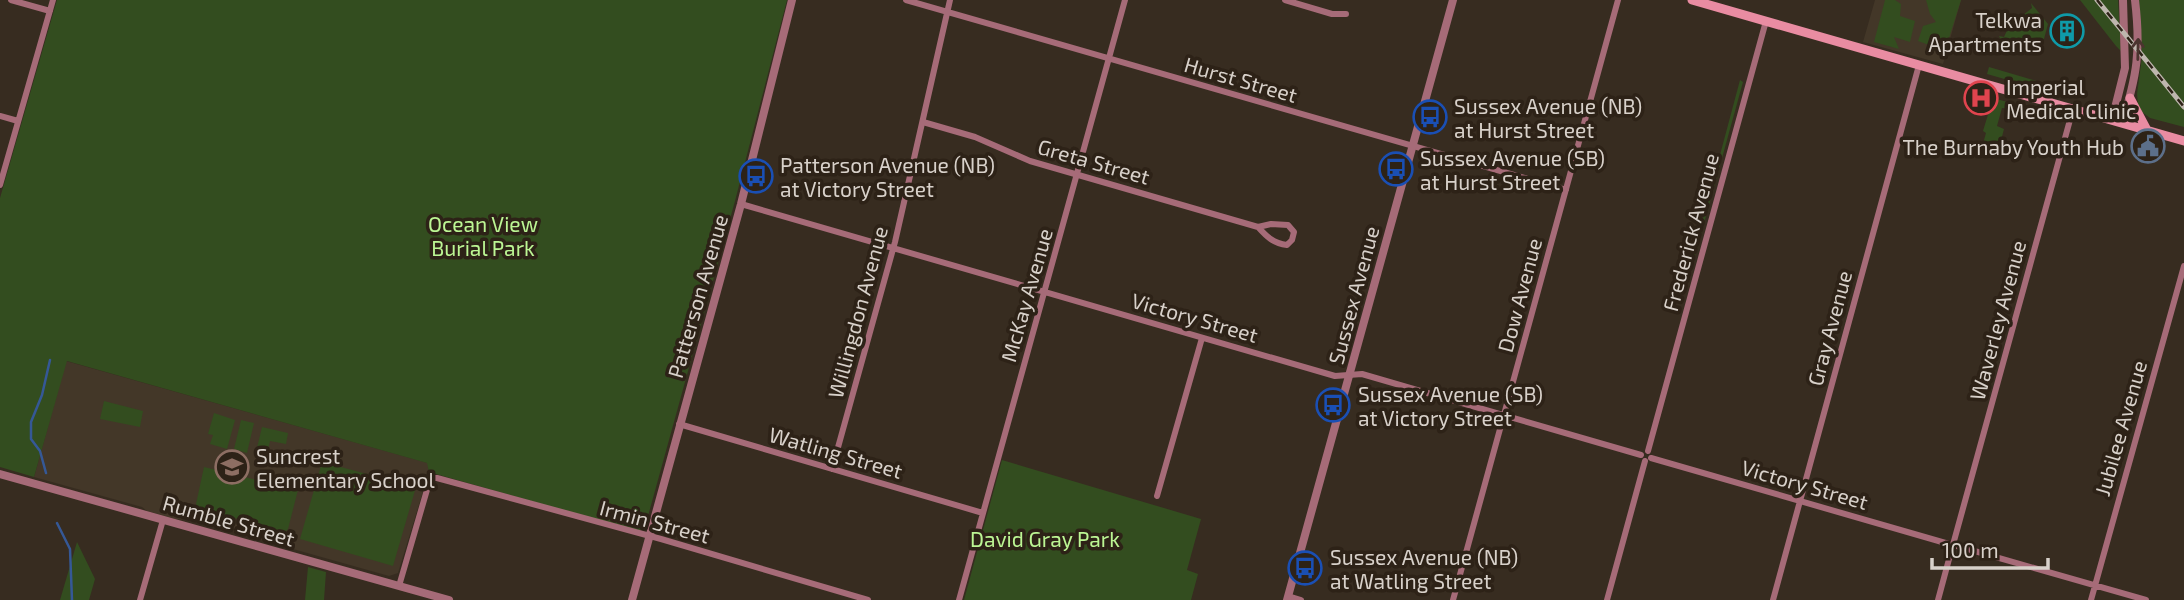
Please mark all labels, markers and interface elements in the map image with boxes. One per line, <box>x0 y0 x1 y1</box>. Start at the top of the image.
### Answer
place label: Telkwa Apartments <box>1928 7 2042 56</box>
building icon: Telkwa Apartments <box>2048 12 2086 50</box>
one-way arrow <box>2131 38 2144 61</box>
street label: Hurst Street <box>1182 51 1300 107</box>
place label: Imperial Medical Clinic <box>2006 74 2136 123</box>
hospital icon: Imperial Medical Clinic <box>1962 79 2000 117</box>
place label: Sussex Avenue (NB) at Hurst Street <box>1454 93 1642 142</box>
bus stop icon: Sussex Avenue (NB) at Hurst Street <box>1411 98 1449 136</box>
public building icon: The Burnaby Youth Hub <box>2129 127 2167 165</box>
street label: Greta Street <box>1035 133 1153 189</box>
place label: The Burnaby Youth Hub <box>1903 134 2124 159</box>
place label: Sussex Avenue (SB) at Hurst Street <box>1420 145 1605 194</box>
bus stop icon: Sussex Avenue (SB) at Hurst Street <box>1377 150 1415 188</box>
street label: Frederick Avenue <box>1657 150 1723 314</box>
place label: Patterson Avenue (NB) at Victory Street <box>780 152 995 201</box>
bus stop icon: Patterson Avenue (NB) at Victory Street <box>737 157 775 195</box>
park label: Ocean View Burial Park <box>428 211 538 260</box>
street label: Patterson Avenue <box>662 211 732 381</box>
street label: Willingdon Avenue <box>822 223 892 401</box>
street label: Sussex Avenue <box>1323 223 1383 367</box>
street label: McKay Avenue <box>995 225 1057 365</box>
street label: Dow Avenue <box>1492 235 1546 355</box>
street label: Waverley Avenue <box>1964 237 2030 403</box>
street label: Gray Avenue <box>1802 268 1856 388</box>
street label: Victory Street <box>1129 287 1261 347</box>
street label: Jubilee Avenue <box>2089 357 2151 499</box>
place label: Sussex Avenue (SB) at Victory Street <box>1358 381 1543 430</box>
bus stop icon: Sussex Avenue (SB) at Victory Street <box>1314 386 1352 424</box>
street label: Watling Street <box>766 421 906 483</box>
place label: Suncrest Elementary School <box>256 443 436 492</box>
school or university icon: Suncrest Elementary School <box>213 448 251 486</box>
street label: Victory Street <box>1739 454 1871 514</box>
street label: Rumble Street <box>160 489 298 551</box>
street label: Irmin Street <box>597 494 713 548</box>
park label: David Gray Park <box>970 526 1120 551</box>
scale bar <box>1932 526 2048 570</box>
text: 100 m <box>1942 537 1999 562</box>
place label: Sussex Avenue (NB) at Watling Street <box>1330 544 1518 593</box>
bus stop icon: Sussex Avenue (NB) at Watling Street <box>1286 549 1324 587</box>

